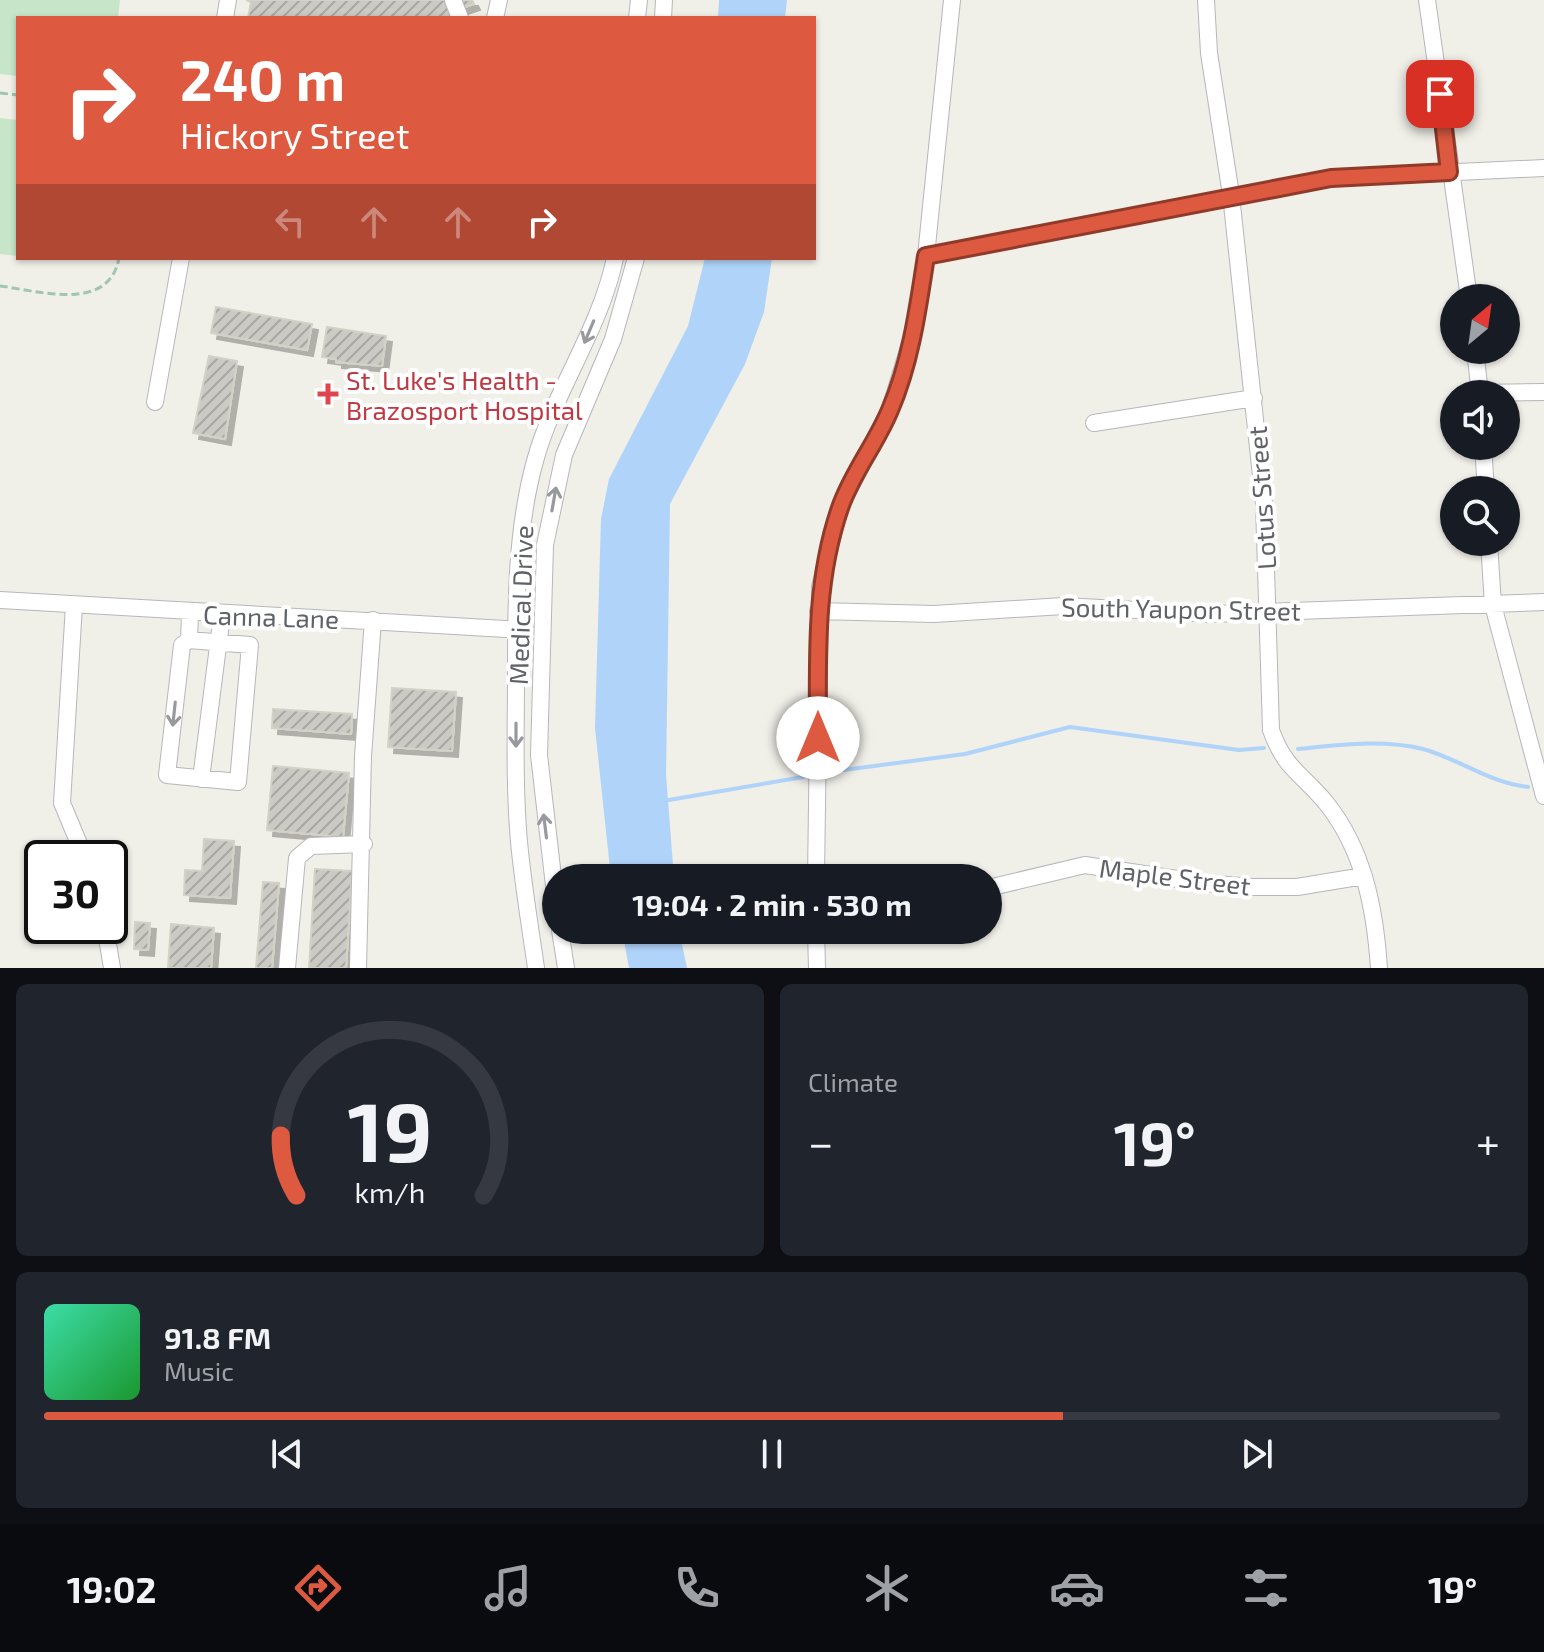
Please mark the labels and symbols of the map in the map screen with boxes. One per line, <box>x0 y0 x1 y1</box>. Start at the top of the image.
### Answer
pin <box>1406 60 1474 128</box>
north arrow <box>1440 284 1520 364</box>
one-way arrow <box>581 319 596 344</box>
place label: St. Luke's Health - Brazosport Hospital <box>346 364 583 425</box>
marker: St. Luke's Health - Brazosport Hospital <box>317 383 339 405</box>
street label: Lotus Street <box>1241 425 1281 571</box>
one-way arrow <box>547 487 562 512</box>
street label: Medical Drive <box>502 525 538 685</box>
street label: South Yaupon Street <box>1061 590 1301 626</box>
street label: Canna Lane <box>202 598 340 634</box>
position arrow <box>776 696 860 780</box>
one-way arrow <box>167 700 182 727</box>
one-way arrow <box>508 721 524 748</box>
one-way arrow <box>537 813 552 840</box>
speed limit sign: 30 <box>24 840 128 944</box>
street label: Maple Street <box>1098 851 1252 901</box>

